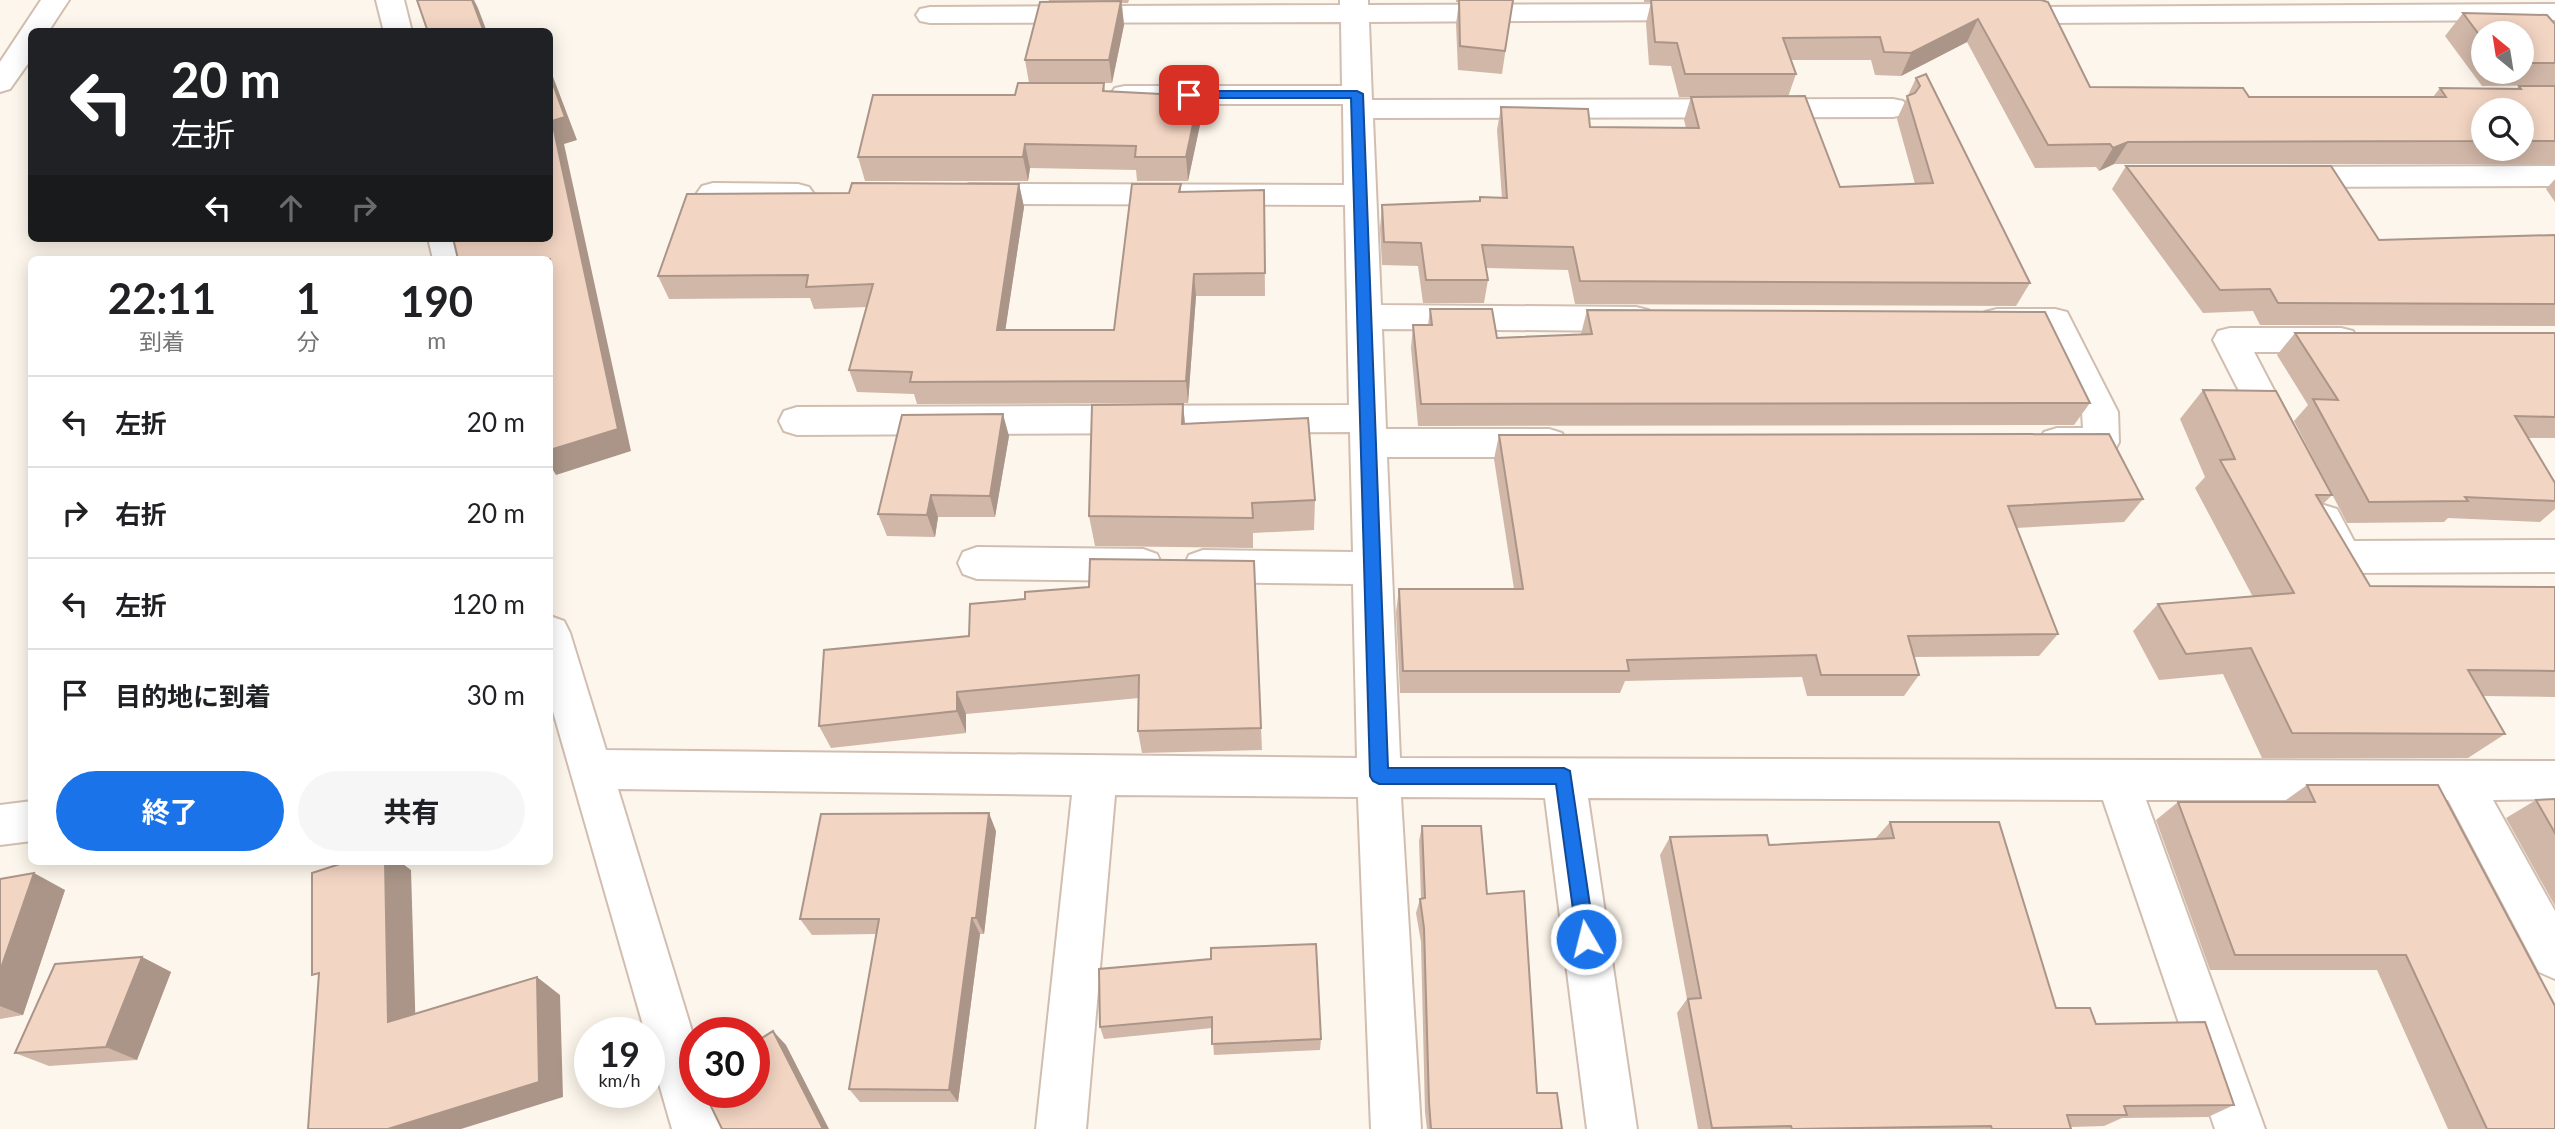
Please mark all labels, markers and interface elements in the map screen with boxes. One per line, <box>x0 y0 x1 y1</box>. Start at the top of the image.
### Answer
north arrow <box>2471 21 2534 84</box>
map controls <box>2471 21 2534 161</box>
text: 20 m <box>171 50 281 108</box>
icon: left <box>56 56 147 147</box>
pin <box>1159 65 1219 125</box>
icon: arrive <box>1170 76 1208 114</box>
button: search <box>2471 98 2534 161</box>
text: 左折 <box>171 114 235 153</box>
icon: left <box>199 189 237 227</box>
icon: ahead <box>272 189 310 227</box>
icon: right <box>345 189 383 227</box>
text: 22:11 <box>108 273 216 323</box>
text: 1 <box>296 273 320 323</box>
text: 190 <box>400 276 473 326</box>
text: m <box>427 326 446 354</box>
text: 到着 <box>139 327 185 355</box>
text: 分 <box>297 327 320 355</box>
icon: left <box>56 403 94 441</box>
text: 20 m <box>467 406 525 438</box>
text: 左折 <box>115 407 167 439</box>
icon: right <box>56 494 94 532</box>
text: 20 m <box>467 497 525 529</box>
text: 右折 <box>115 498 167 530</box>
icon: left <box>56 585 94 623</box>
text: 120 m <box>452 588 525 620</box>
text: 左折 <box>115 589 167 621</box>
icon: arrive <box>56 676 94 714</box>
text: 30 m <box>467 679 525 711</box>
text: 目的地に到着 <box>115 680 271 712</box>
button: 終了 <box>56 771 284 851</box>
button: 共有 <box>298 771 525 851</box>
position arrow <box>1549 902 1623 976</box>
speed limit sign: 30 <box>679 1017 770 1108</box>
text: 19 <box>599 1032 640 1074</box>
text: km/h <box>598 1069 641 1091</box>

